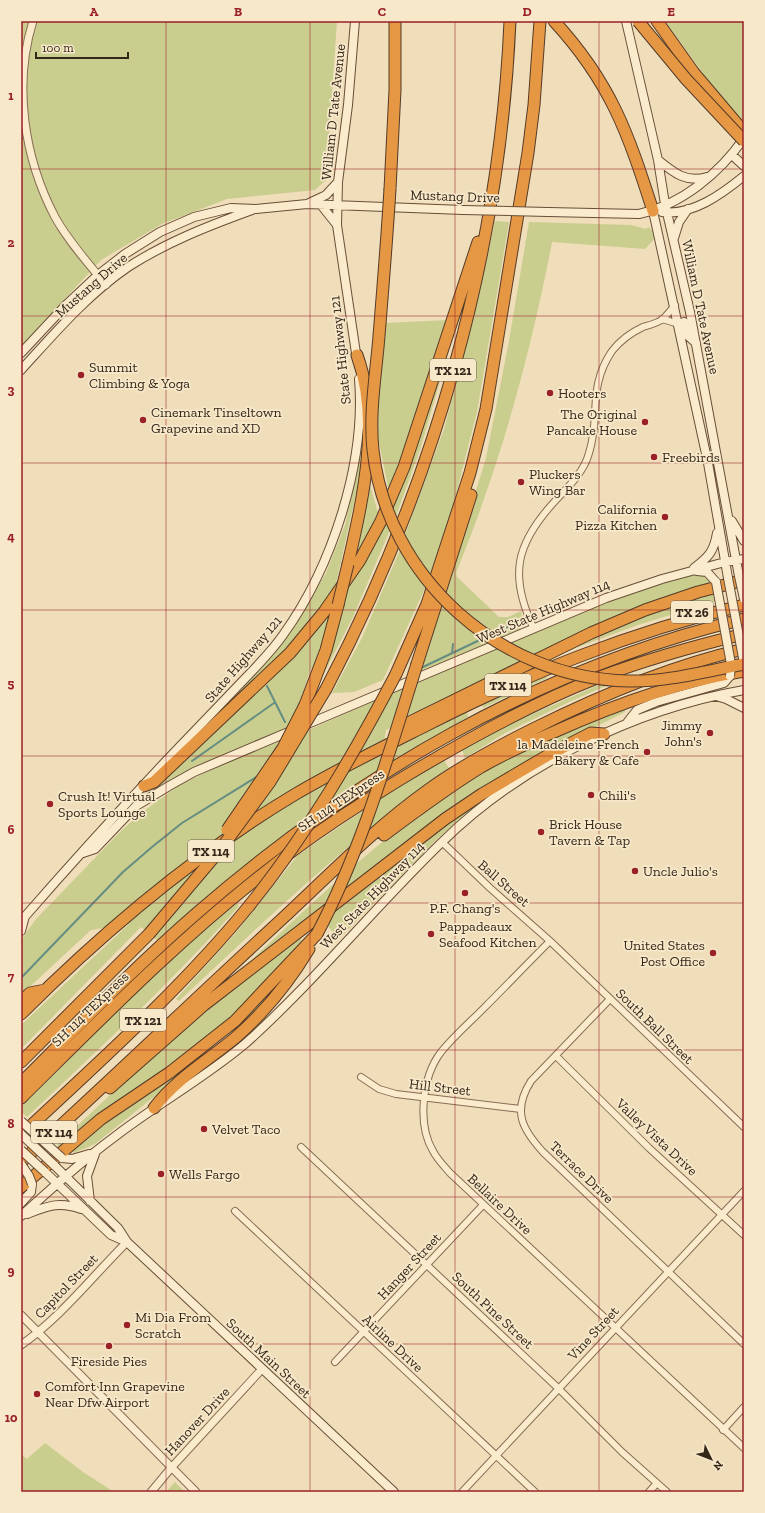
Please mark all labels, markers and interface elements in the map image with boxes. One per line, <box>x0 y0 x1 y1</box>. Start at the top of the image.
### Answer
text: A <box>90 4 99 19</box>
text: B <box>234 4 242 19</box>
text: C <box>378 4 386 19</box>
text: D <box>522 4 532 19</box>
text: E <box>667 4 675 19</box>
scale bar <box>36 34 128 60</box>
text: 100 m <box>42 41 74 55</box>
street label: William D Tate Avenue <box>318 43 349 181</box>
text: 1 <box>8 88 14 103</box>
street label: Mustang Drive <box>410 186 501 207</box>
text: 2 <box>8 235 15 250</box>
street label: William D Tate Avenue <box>678 238 723 376</box>
street label: Mustang Drive <box>52 249 131 321</box>
street label: State Highway 121 <box>326 294 355 405</box>
place label: Summit Climbing & Yoga <box>89 359 190 392</box>
road number: TX 121 <box>430 359 476 381</box>
marker: Summit Climbing & Yoga <box>76 370 86 380</box>
text: 3 <box>8 382 15 397</box>
place label: Hooters <box>558 385 606 402</box>
marker: Hooters <box>545 388 555 398</box>
place label: Cinemark Tinseltown Grapevine and XD <box>151 404 281 437</box>
place label: The Original Pancake House <box>546 406 637 439</box>
marker: Cinemark Tinseltown Grapevine and XD <box>138 415 148 425</box>
marker: The Original Pancake House <box>640 417 650 427</box>
place label: Freebirds <box>662 449 720 466</box>
marker: Freebirds <box>649 452 659 462</box>
place label: Pluckers Wing Bar <box>529 466 586 499</box>
marker: Pluckers Wing Bar <box>516 477 526 487</box>
place label: California Pizza Kitchen <box>575 501 657 534</box>
marker: California Pizza Kitchen <box>660 512 670 522</box>
text: 4 <box>7 529 15 544</box>
street label: West State Highway 114 <box>474 575 613 647</box>
road number: TX 26 <box>671 601 713 623</box>
street label: State Highway 121 <box>201 612 286 706</box>
road number: TX 114 <box>485 674 531 696</box>
text: 5 <box>8 676 15 691</box>
place label: Jimmy John's <box>661 717 703 750</box>
marker: Jimmy John's <box>705 728 715 738</box>
place label: la Madeleine French Bakery & Cafe <box>517 736 639 769</box>
marker: la Madeleine French Bakery & Cafe <box>642 747 652 757</box>
street label: SH 114 TEXpress <box>295 765 388 836</box>
place label: Chili's <box>599 787 636 804</box>
place label: Crush It! Virtual Sports Lounge <box>58 788 156 821</box>
marker: Chili's <box>586 790 596 800</box>
marker: Crush It! Virtual Sports Lounge <box>45 799 55 809</box>
place label: Brick House Tavern & Tap <box>549 816 630 849</box>
text: 6 <box>8 822 15 837</box>
marker: Brick House Tavern & Tap <box>536 827 546 837</box>
street label: West State Highway 114 <box>317 838 429 953</box>
road number: TX 114 <box>188 840 234 862</box>
street label: Ball Street <box>474 856 534 911</box>
place label: Uncle Julio's <box>643 863 718 880</box>
marker: Uncle Julio's <box>630 866 640 876</box>
marker: P.F. Chang's <box>460 888 470 898</box>
place label: P.F. Chang's <box>429 900 501 917</box>
place label: Pappadeaux Seafood Kitchen <box>439 918 536 951</box>
marker: Pappadeaux Seafood Kitchen <box>426 929 436 939</box>
place label: United States Post Office <box>623 937 705 970</box>
marker: United States Post Office <box>708 948 718 958</box>
street label: SH 114 TEXpress <box>48 968 132 1050</box>
text: 7 <box>8 969 15 984</box>
street label: South Ball Street <box>612 985 698 1068</box>
road number: TX 121 <box>120 1009 166 1031</box>
street label: Hill Street <box>408 1075 473 1100</box>
street label: Valley Vista Drive <box>612 1095 701 1180</box>
text: 8 <box>7 1116 15 1131</box>
road number: TX 114 <box>31 1121 77 1143</box>
place label: Velvet Taco <box>211 1121 281 1138</box>
marker: Velvet Taco <box>199 1124 209 1134</box>
street label: Terrace Drive <box>546 1138 617 1207</box>
place label: Wells Fargo <box>169 1166 240 1183</box>
marker: Wells Fargo <box>156 1169 166 1179</box>
street label: Bellaire Drive <box>464 1170 536 1239</box>
street label: Hanger Street <box>374 1229 445 1303</box>
street label: Capitol Street <box>31 1250 102 1322</box>
text: 9 <box>8 1263 15 1278</box>
street label: South Pine Street <box>448 1268 538 1353</box>
street label: Vine Street <box>563 1302 623 1365</box>
place label: Mi Dia From Scratch <box>135 1309 211 1342</box>
street label: Airline Drive <box>359 1311 427 1376</box>
street label: South Main Street <box>223 1315 315 1402</box>
marker: Mi Dia From Scratch <box>122 1320 132 1330</box>
marker: Fireside Pies <box>104 1341 114 1351</box>
place label: Fireside Pies <box>71 1353 147 1370</box>
place label: Comfort Inn Grapevine Near Dfw Airport <box>45 1378 185 1411</box>
street label: Hanover Drive <box>161 1383 234 1459</box>
marker: Comfort Inn Grapevine Near Dfw Airport <box>32 1389 42 1399</box>
text: 10 <box>5 1410 18 1425</box>
north arrow <box>691 1439 731 1479</box>
text: N <box>710 1458 726 1473</box>

